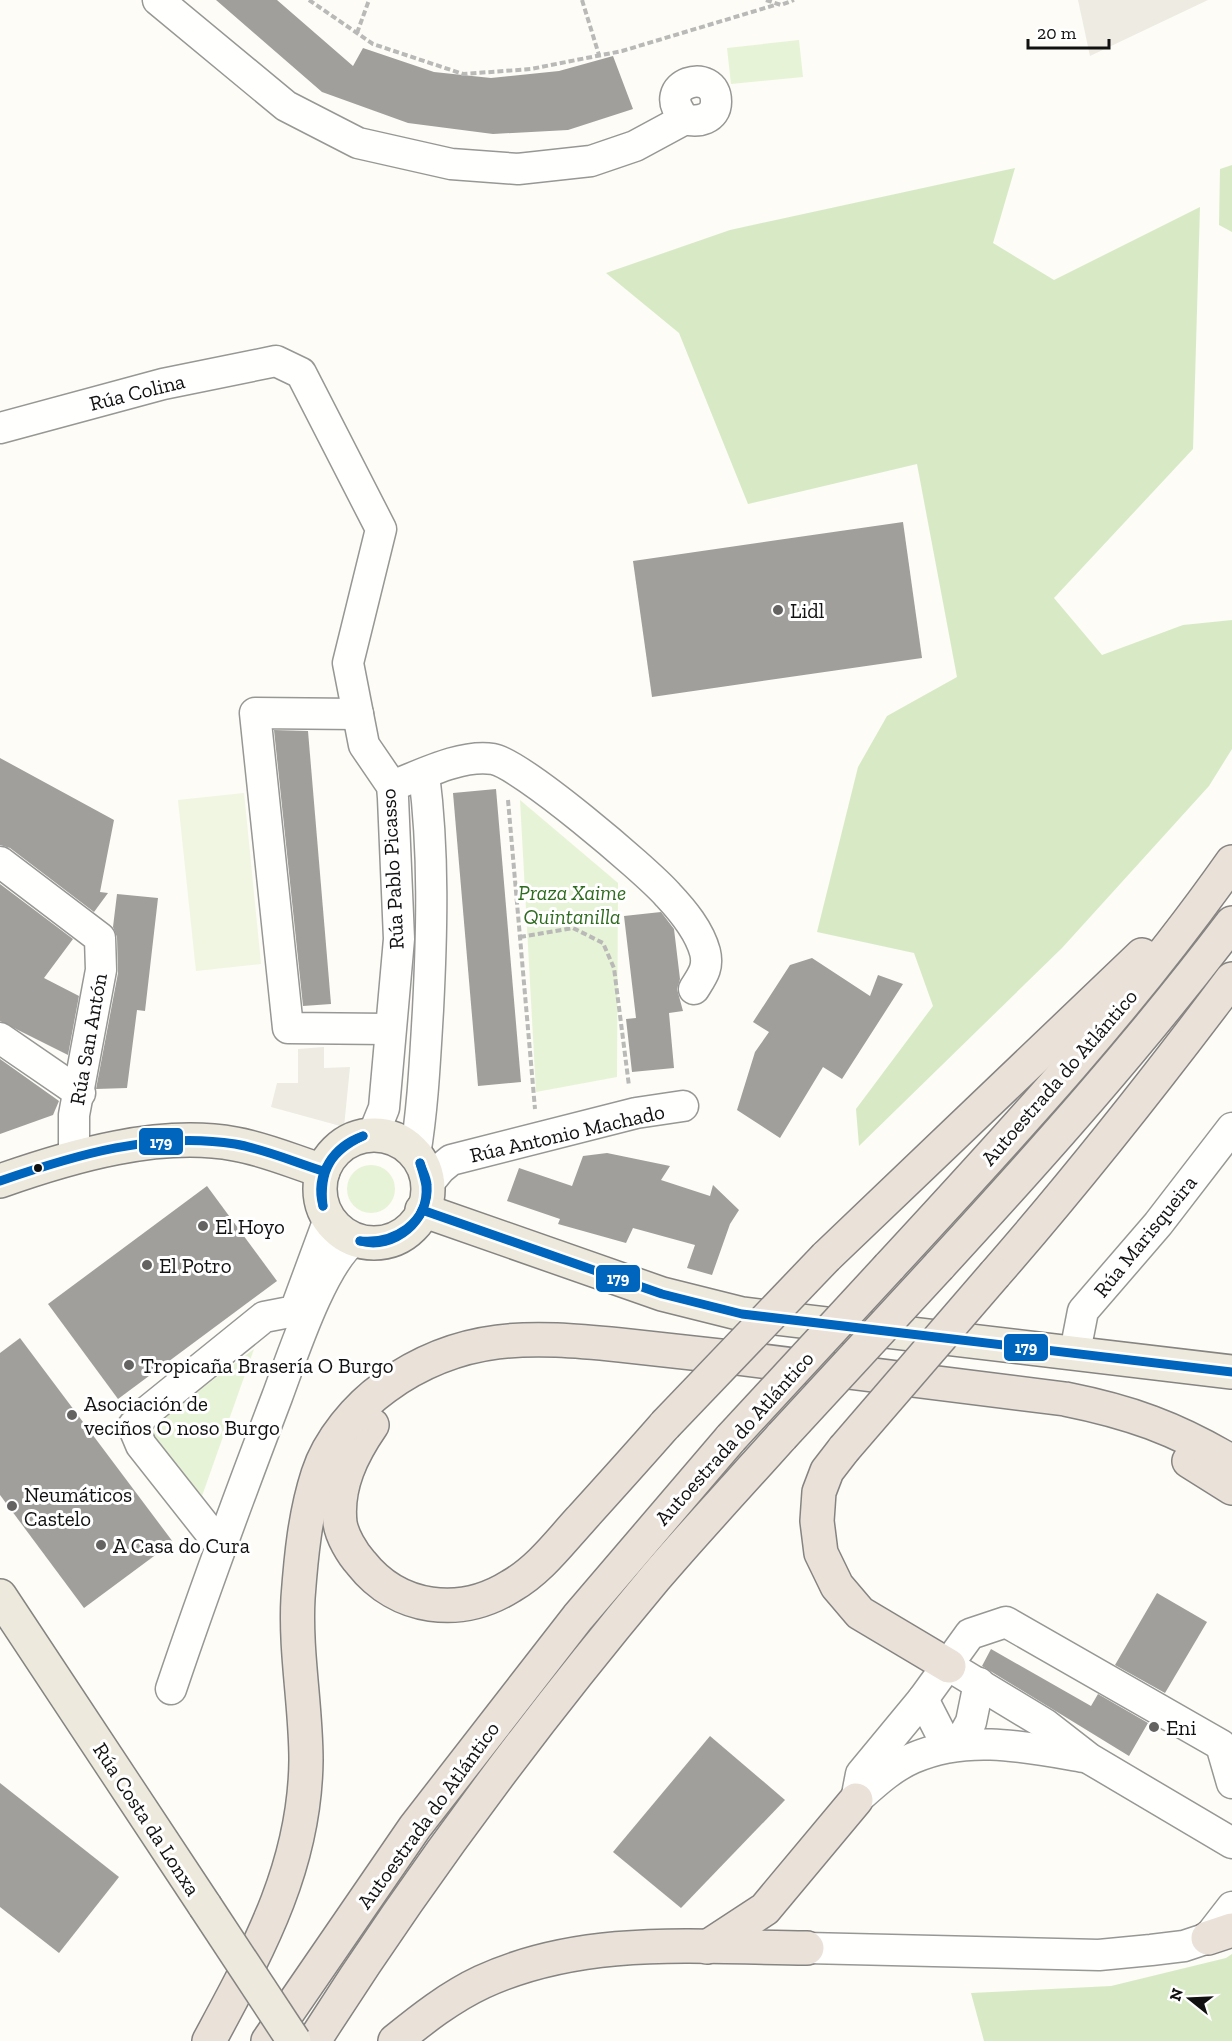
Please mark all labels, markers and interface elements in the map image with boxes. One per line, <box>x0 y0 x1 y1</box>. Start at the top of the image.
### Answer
scale bar <box>1028 12 1109 50</box>
text: 20 m <box>1037 22 1077 44</box>
street label: Rúa Colina <box>87 368 187 416</box>
place label: Lidl <box>790 598 825 623</box>
marker: Lidl <box>771 603 785 617</box>
street label: Rúa Pablo Picasso <box>375 788 409 950</box>
park label: Praza Xaime Quintanilla <box>518 880 626 929</box>
street label: Rúa San Antón <box>64 971 112 1107</box>
street label: Autoestrada do Atlántico <box>976 984 1142 1170</box>
street label: Rúa Antonio Machado <box>467 1098 667 1168</box>
line badge: 179 <box>138 1127 184 1156</box>
text: 179 <box>150 1133 173 1152</box>
unlabelled marker <box>32 1162 44 1174</box>
street label: Rúa Marisqueira <box>1088 1170 1202 1302</box>
place label: El Hoyo <box>215 1214 285 1239</box>
marker: El Hoyo <box>196 1219 210 1233</box>
place label: El Potro <box>159 1253 231 1278</box>
marker: El Potro <box>140 1258 154 1272</box>
line badge: 179 <box>595 1264 641 1293</box>
text: 179 <box>607 1269 630 1288</box>
line badge: 179 <box>1003 1333 1049 1362</box>
text: 179 <box>1015 1338 1038 1357</box>
street label: Autoestrada do Atlántico <box>649 1346 819 1530</box>
place label: Tropicaña Brasería O Burgo <box>141 1353 393 1378</box>
marker: Tropicaña Brasería O Burgo <box>122 1358 136 1372</box>
place label: Asociación de veciños O noso Burgo <box>84 1391 280 1440</box>
marker: Asociación de veciños O noso Burgo <box>65 1408 79 1422</box>
place label: Neumáticos Castelo <box>24 1482 132 1531</box>
marker: Neumáticos Castelo <box>5 1499 19 1513</box>
place label: A Casa do Cura <box>113 1533 250 1558</box>
marker: A Casa do Cura <box>94 1538 108 1552</box>
place label: Eni <box>1166 1715 1196 1740</box>
street label: Autoestrada do Atlántico <box>352 1716 504 1914</box>
marker: Eni <box>1147 1720 1161 1734</box>
street label: Rúa Costa da Lonxa <box>88 1738 206 1900</box>
north arrow <box>1160 1969 1220 2029</box>
text: N <box>1165 1986 1187 2003</box>

